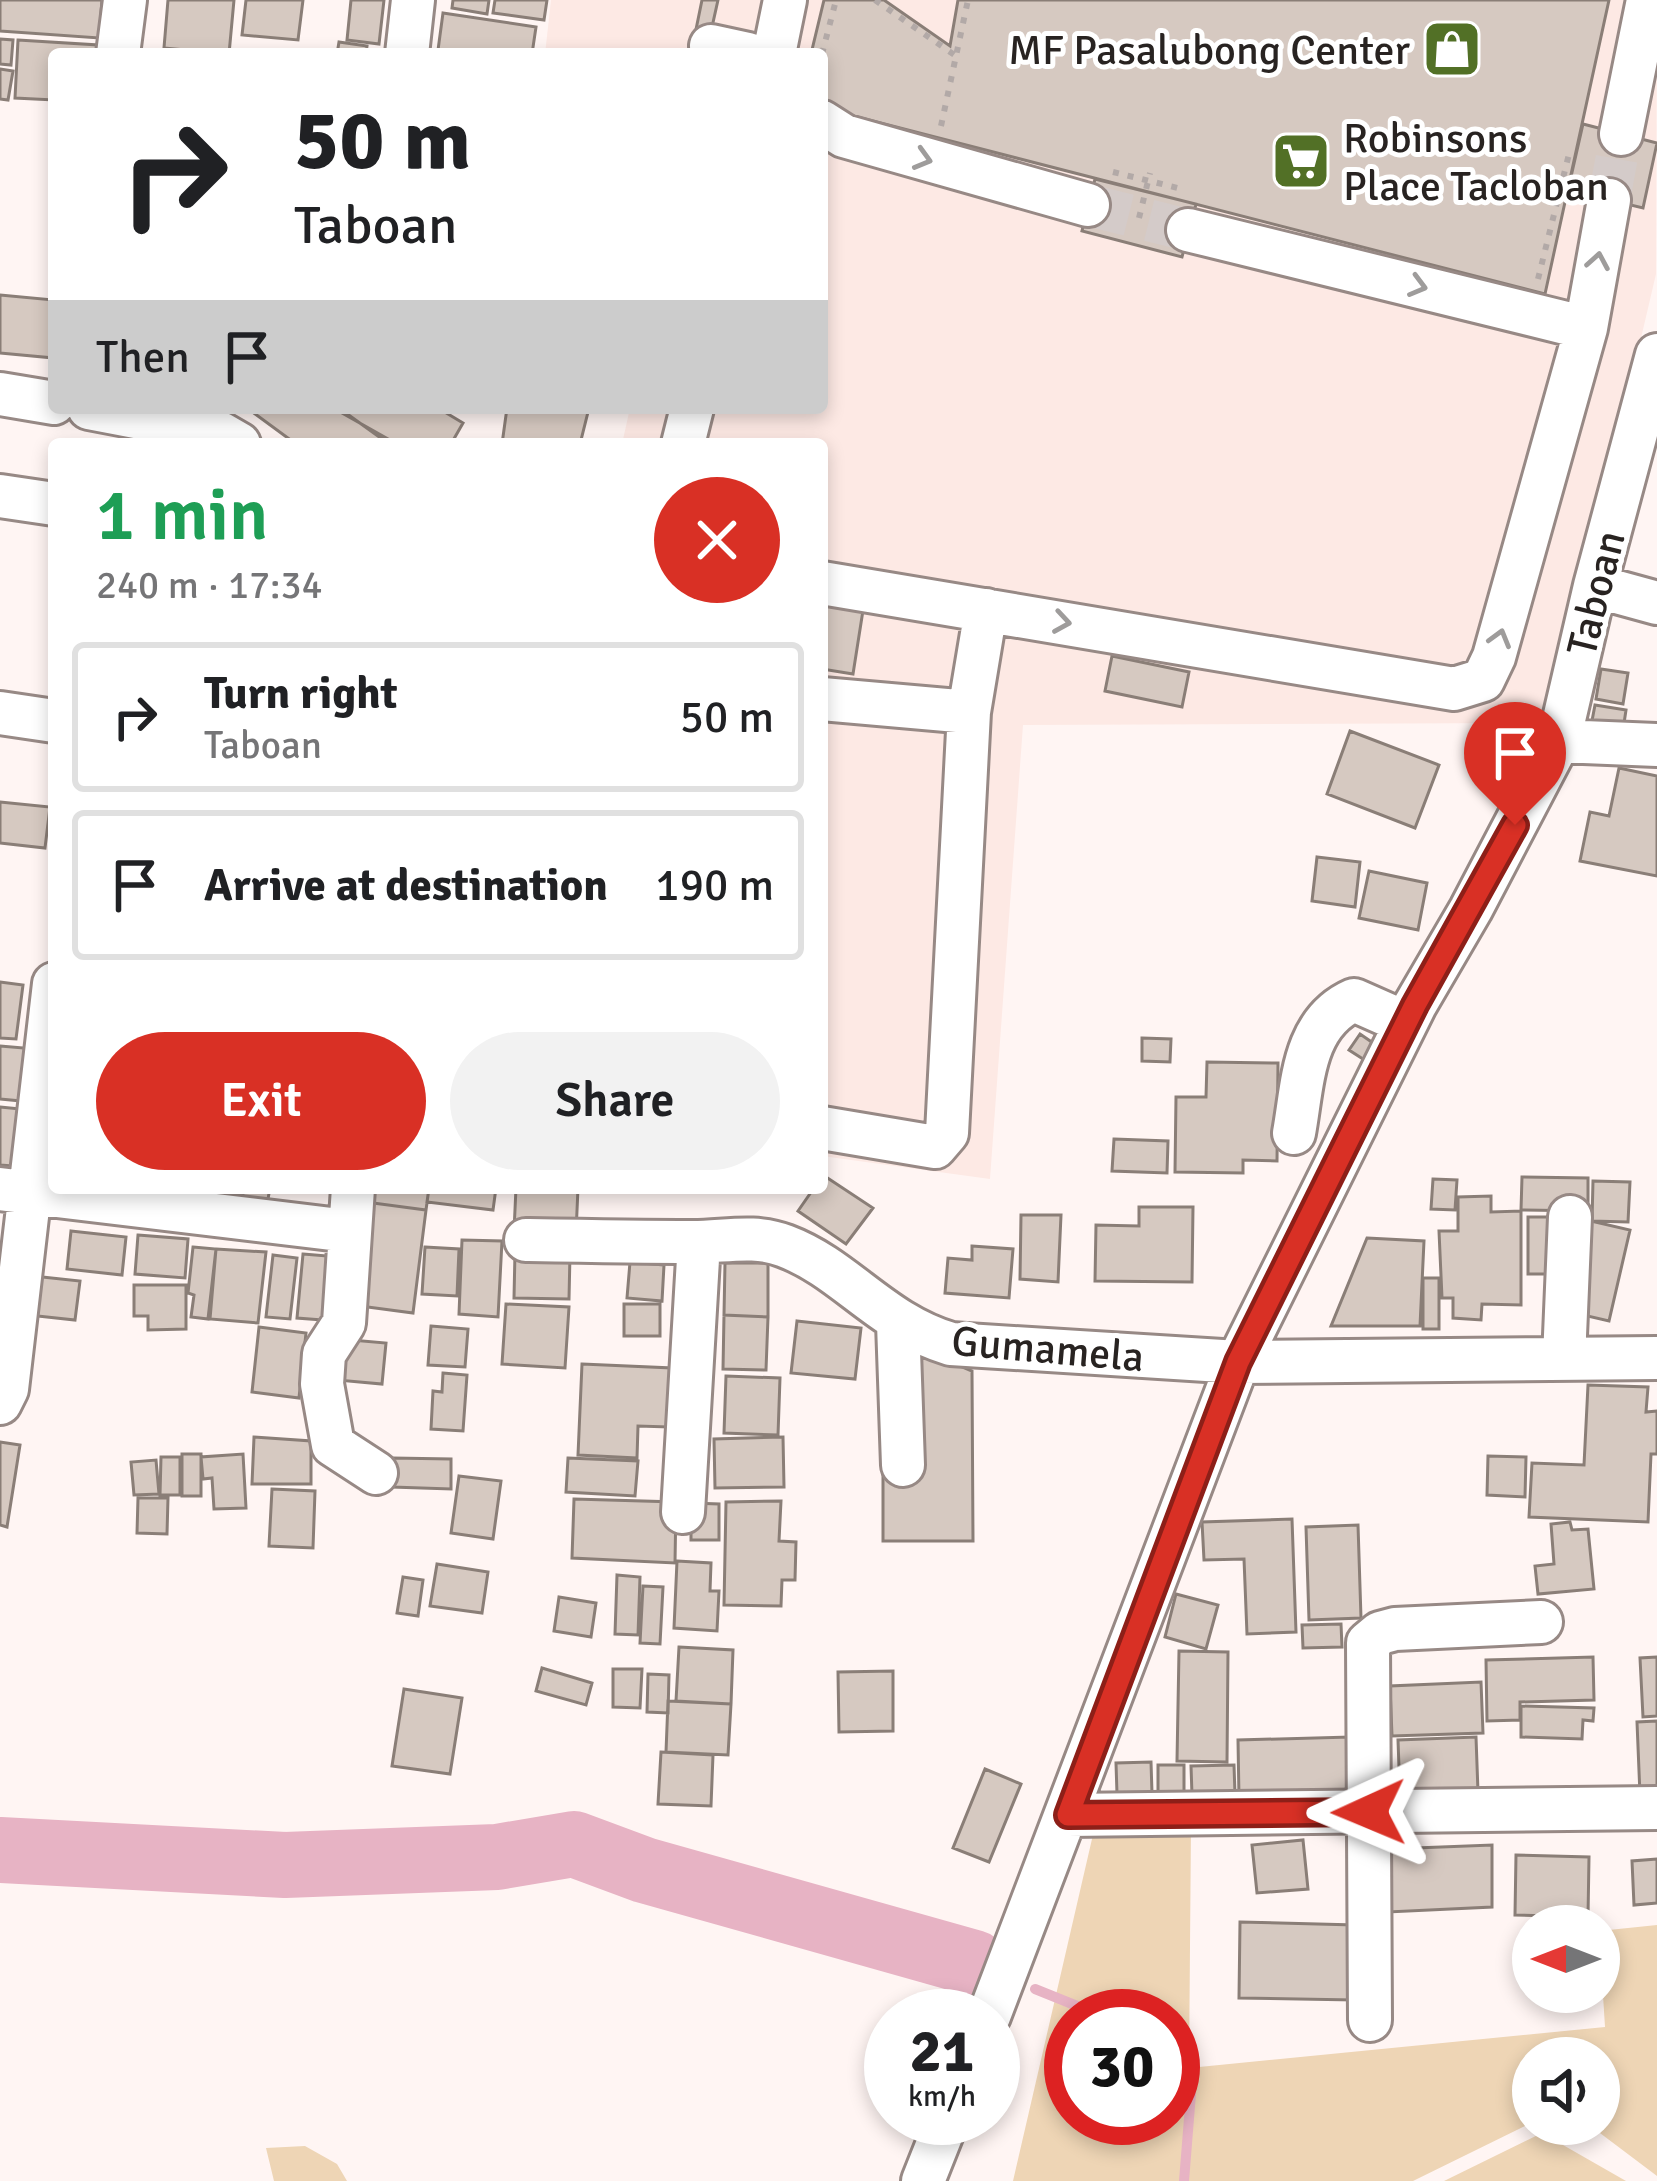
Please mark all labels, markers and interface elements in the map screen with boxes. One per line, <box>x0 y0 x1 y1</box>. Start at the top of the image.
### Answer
shop icon: MF Pasalubong Center <box>1421 18 1483 80</box>
place label: MF Pasalubong Center <box>1008 25 1411 76</box>
text: 50 m <box>294 89 471 193</box>
icon: right <box>96 96 252 252</box>
place label: Robinsons Place Tacloban <box>1343 113 1609 212</box>
supermarket icon: Robinsons Place Tacloban <box>1270 130 1332 192</box>
one-way arrow <box>912 144 932 169</box>
text: Taboan <box>294 192 457 259</box>
one-way arrow <box>1584 251 1610 271</box>
one-way arrow <box>1407 272 1427 297</box>
icon: arrive <box>214 324 280 390</box>
text: Then <box>96 330 190 385</box>
text: 1 min <box>96 471 268 560</box>
button: close <box>654 477 780 603</box>
street label: Taboan <box>1556 526 1637 661</box>
text: 240 m · 17:34 <box>96 561 323 609</box>
one-way arrow <box>1052 608 1072 633</box>
one-way arrow <box>1485 628 1510 649</box>
text: Turn right <box>204 666 398 721</box>
icon: right <box>102 684 168 750</box>
text: 50 m <box>680 690 774 745</box>
pin <box>1464 702 1566 825</box>
icon: arrive <box>1482 720 1548 786</box>
text: Taboan <box>204 721 322 769</box>
icon: arrive <box>102 852 168 918</box>
text: Arrive at destination <box>204 858 608 913</box>
text: 190 m <box>655 858 774 913</box>
button: Exit <box>96 1032 426 1170</box>
button: Share <box>450 1032 780 1170</box>
street label: Gumamela <box>950 1316 1146 1383</box>
position arrow <box>1306 1749 1432 1875</box>
north arrow <box>1512 1905 1620 2013</box>
map controls <box>1512 1905 1620 2145</box>
speed limit sign: 30 <box>1044 1989 1200 2145</box>
text: 21 <box>910 2015 974 2089</box>
button: sound <box>1512 2037 1620 2145</box>
text: km/h <box>908 2078 976 2115</box>

